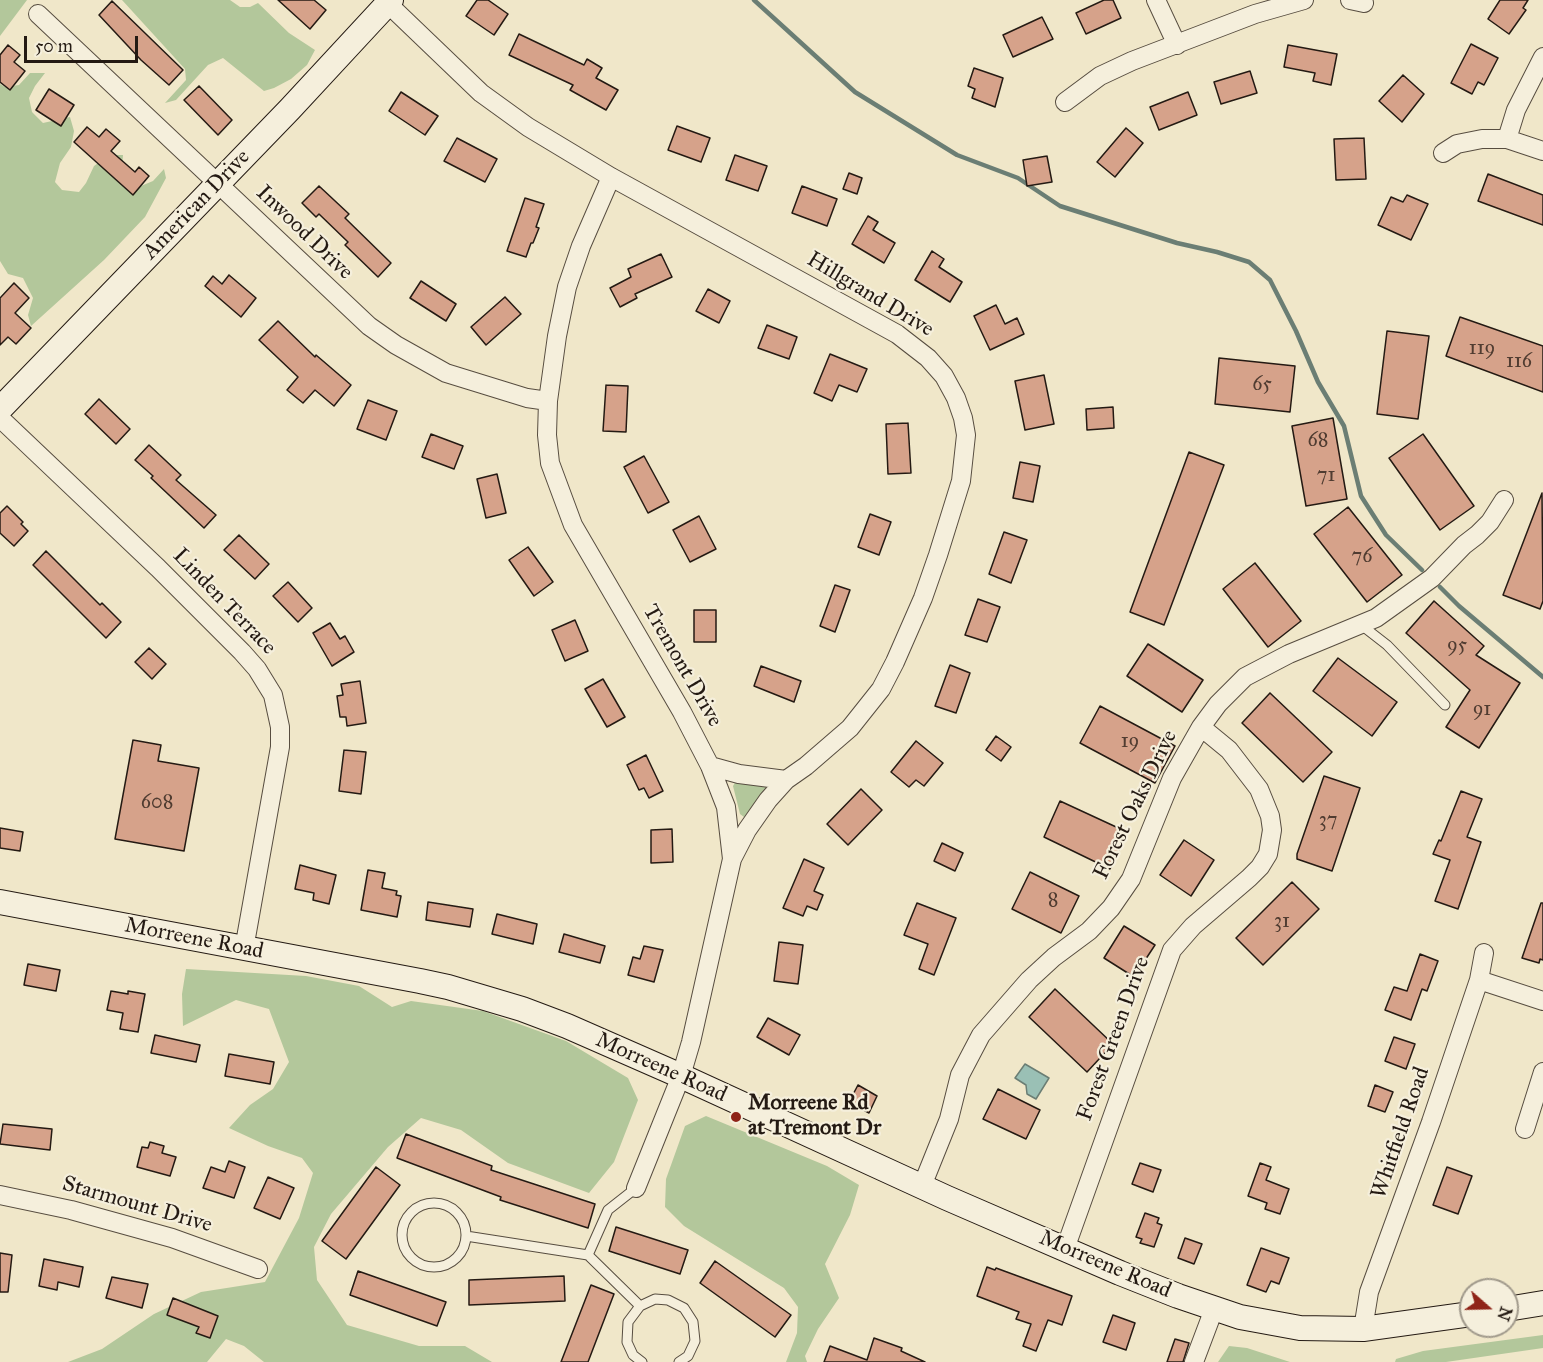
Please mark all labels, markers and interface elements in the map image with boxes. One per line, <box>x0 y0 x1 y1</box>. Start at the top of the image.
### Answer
scale bar <box>27 24 141 62</box>
text: 50 m <box>35 35 73 57</box>
street label: American Drive <box>138 145 256 265</box>
street label: Inwood Drive <box>250 180 358 286</box>
street label: Hillgrand Drive <box>802 247 938 343</box>
house number: 119 <box>1469 337 1495 361</box>
house number: 116 <box>1506 350 1532 374</box>
house number: 65 <box>1252 373 1272 397</box>
house number: 68 <box>1308 429 1328 453</box>
house number: 71 <box>1317 464 1335 488</box>
street label: Linden Terrace <box>167 543 281 661</box>
house number: 76 <box>1352 545 1372 569</box>
street label: Tremont Drive <box>636 600 728 732</box>
house number: 95 <box>1447 634 1467 658</box>
house number: 91 <box>1473 698 1491 722</box>
street label: Forest Oaks Drive <box>1088 726 1184 884</box>
house number: 19 <box>1121 730 1139 754</box>
house number: 608 <box>141 791 173 815</box>
house number: 37 <box>1319 809 1337 833</box>
house number: 8 <box>1048 889 1058 913</box>
house number: 31 <box>1274 910 1290 934</box>
street label: Morreene Road <box>122 913 266 965</box>
street label: Forest Green Drive <box>1072 953 1156 1125</box>
street label: Morreene Road <box>591 1027 731 1109</box>
street label: Whitfield Road <box>1366 1064 1436 1202</box>
place label: Morreene Rd at Tremont Dr <box>748 1091 881 1142</box>
marker: Morreene Rd at Tremont Dr <box>729 1110 743 1124</box>
street label: Starmount Drive <box>59 1171 215 1239</box>
street label: Morreene Road <box>1035 1225 1175 1305</box>
north arrow <box>1459 1278 1519 1338</box>
text: N <box>1493 1304 1516 1323</box>

